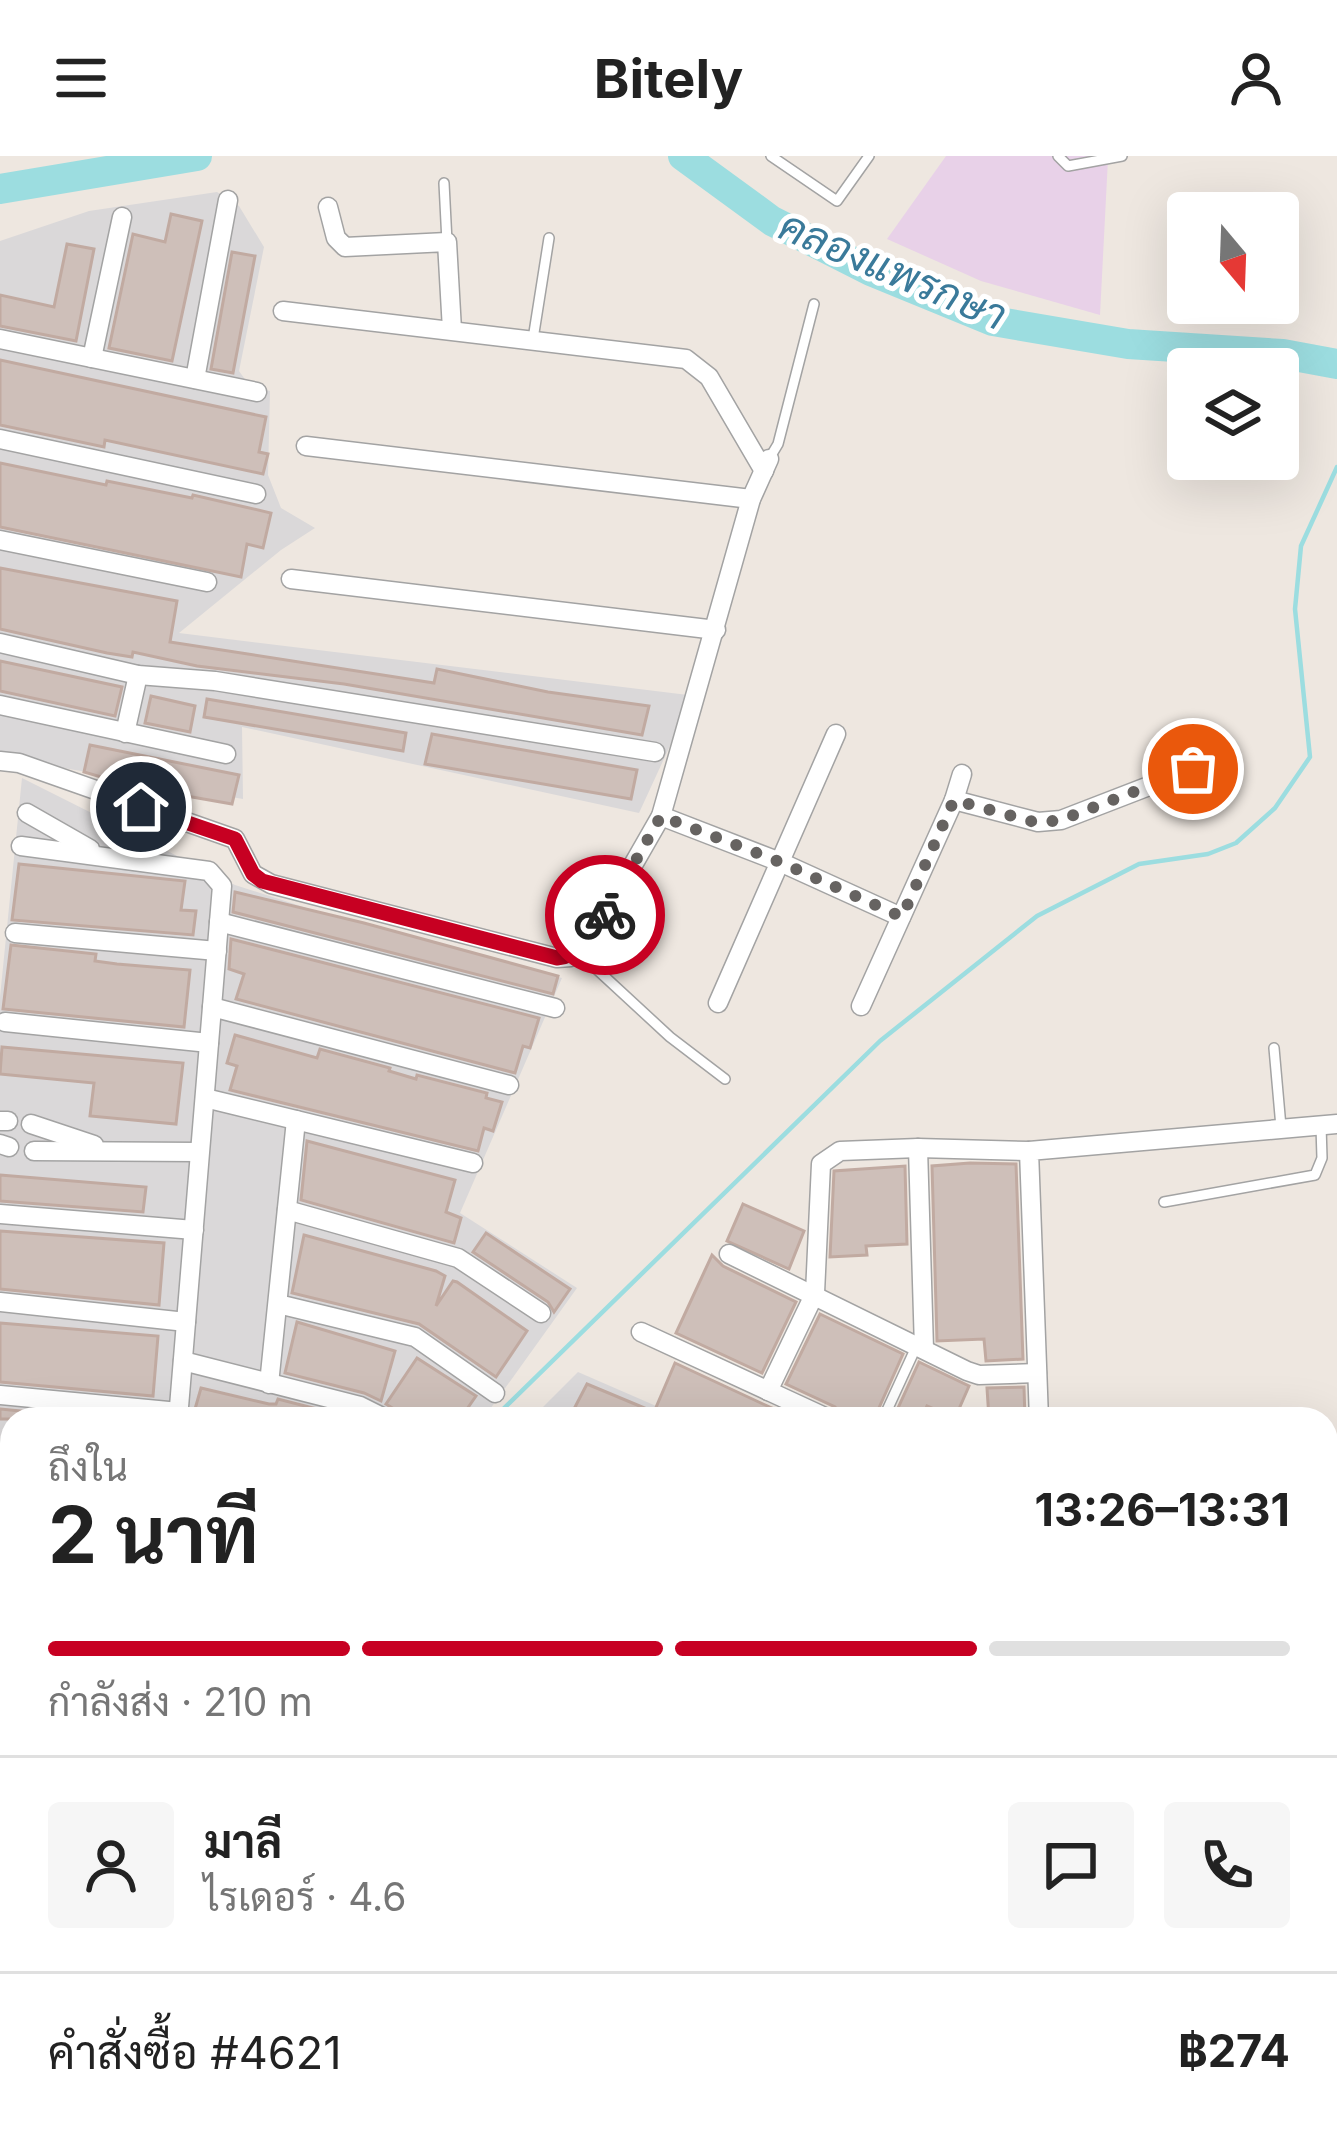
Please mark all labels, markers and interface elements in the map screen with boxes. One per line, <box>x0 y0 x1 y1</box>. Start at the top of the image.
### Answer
icon: menu <box>48 45 114 111</box>
icon: person <box>1223 45 1289 111</box>
text: Bitely <box>594 46 743 111</box>
north arrow <box>1167 192 1299 324</box>
map controls <box>1167 192 1299 480</box>
water label: คลองแพรกษา <box>772 199 1014 340</box>
button: layers <box>1167 348 1299 480</box>
pin <box>1142 718 1244 820</box>
icon: bag <box>1160 736 1226 802</box>
pin <box>90 756 192 858</box>
icon: home <box>108 774 174 840</box>
courier <box>545 855 665 975</box>
icon: bike <box>572 882 638 948</box>
text: ถึงใน <box>48 1443 128 1490</box>
text: 13:26–13:31 <box>1035 1482 1290 1537</box>
text: 2 นาที <box>48 1487 259 1582</box>
text: กำลังส่ง · 210 m <box>48 1678 313 1725</box>
button: person <box>48 1802 174 1928</box>
button: chat <box>1008 1802 1134 1928</box>
button: phone <box>1164 1802 1290 1928</box>
text: มาลี <box>204 1814 282 1869</box>
text: ไรเดอร์ · 4.6 <box>204 1873 407 1920</box>
text: ฿274 <box>1178 2023 1290 2078</box>
text: คำสั่งซื้อ #4621 <box>48 2025 342 2080</box>

